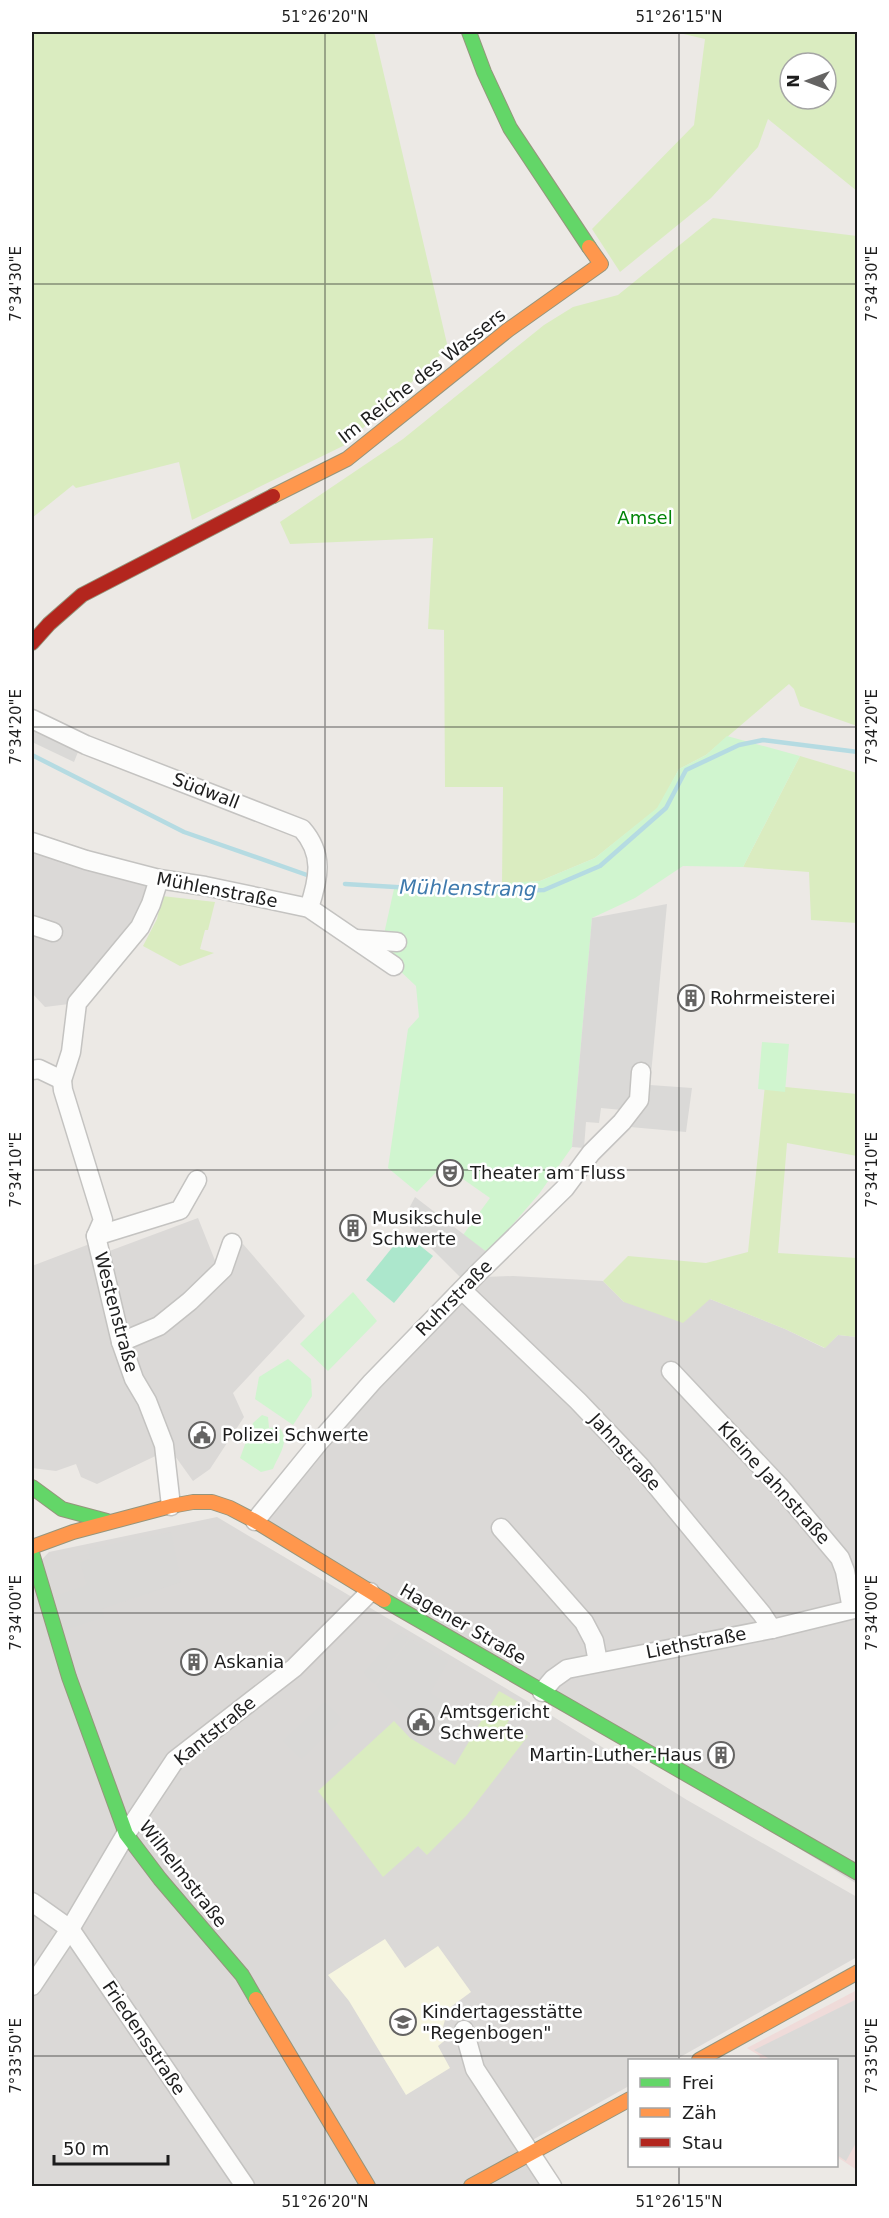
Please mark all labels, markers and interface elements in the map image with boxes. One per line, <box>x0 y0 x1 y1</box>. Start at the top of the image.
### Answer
text: 51°26'20"N <box>281 8 369 26</box>
text: 51°26'15"N <box>635 8 723 26</box>
north arrow <box>778 51 838 111</box>
text: N <box>784 74 803 88</box>
text: 7°34'30"E <box>7 246 25 322</box>
text: 7°34'30"E <box>863 246 881 322</box>
street label: Im Reiche des Wassers <box>334 304 509 447</box>
park label: Amsel <box>617 507 673 528</box>
text: 7°34'20"E <box>7 689 25 765</box>
text: 7°34'20"E <box>863 689 881 765</box>
street label: Südwall <box>170 768 243 813</box>
street label: Mühlenstraße <box>155 867 280 912</box>
water label: Mühlenstrang <box>399 875 537 901</box>
building icon: Rohrmeisterei <box>676 983 706 1013</box>
place label: Rohrmeisterei <box>710 987 835 1008</box>
text: 7°34'10"E <box>7 1132 25 1208</box>
text: 7°34'10"E <box>863 1132 881 1208</box>
theatre icon: Theater am Fluss <box>435 1158 465 1188</box>
place label: Theater am Fluss <box>469 1162 626 1183</box>
place label: Musikschule Schwerte <box>372 1207 482 1249</box>
building icon: Musikschule Schwerte <box>338 1213 368 1243</box>
street label: Westenstraße <box>90 1249 143 1374</box>
street label: Ruhrstraße <box>411 1255 496 1340</box>
street label: Jahnstraße <box>585 1408 665 1495</box>
street label: Kleine Jahnstraße <box>714 1417 835 1548</box>
public building icon: Polizei Schwerte <box>187 1420 217 1450</box>
place label: Polizei Schwerte <box>222 1424 369 1445</box>
text: 7°34'00"E <box>7 1575 25 1651</box>
text: 7°34'00"E <box>863 1575 881 1651</box>
street label: Hagener Straße <box>397 1579 530 1668</box>
street label: Liethstraße <box>644 1622 748 1663</box>
building icon: Askania <box>179 1647 209 1677</box>
place label: Askania <box>214 1651 284 1672</box>
street label: Kantstraße <box>170 1692 259 1770</box>
place label: Amtsgericht Schwerte <box>440 1701 550 1743</box>
public building icon: Amtsgericht Schwerte <box>406 1707 436 1737</box>
building icon: Martin-Luther-Haus <box>706 1740 736 1770</box>
place label: Martin-Luther-Haus <box>529 1744 702 1765</box>
street label: Wilhelmstraße <box>135 1816 232 1931</box>
street label: Friedensstraße <box>98 1977 190 2099</box>
place label: Kindertagesstätte "Regenbogen" <box>422 2001 583 2043</box>
school or university icon: Kindertagesstätte "Regenbogen" <box>388 2007 418 2037</box>
text: 7°33'50"E <box>7 2018 25 2094</box>
text: 7°33'50"E <box>863 2018 881 2094</box>
legend <box>628 2059 838 2167</box>
text: Frei <box>682 2072 714 2093</box>
text: Zäh <box>682 2102 717 2123</box>
scale bar <box>54 2128 168 2166</box>
text: Stau <box>682 2132 723 2153</box>
text: 50 m <box>63 2138 109 2159</box>
text: 51°26'20"N <box>281 2193 369 2211</box>
text: 51°26'15"N <box>635 2193 723 2211</box>

